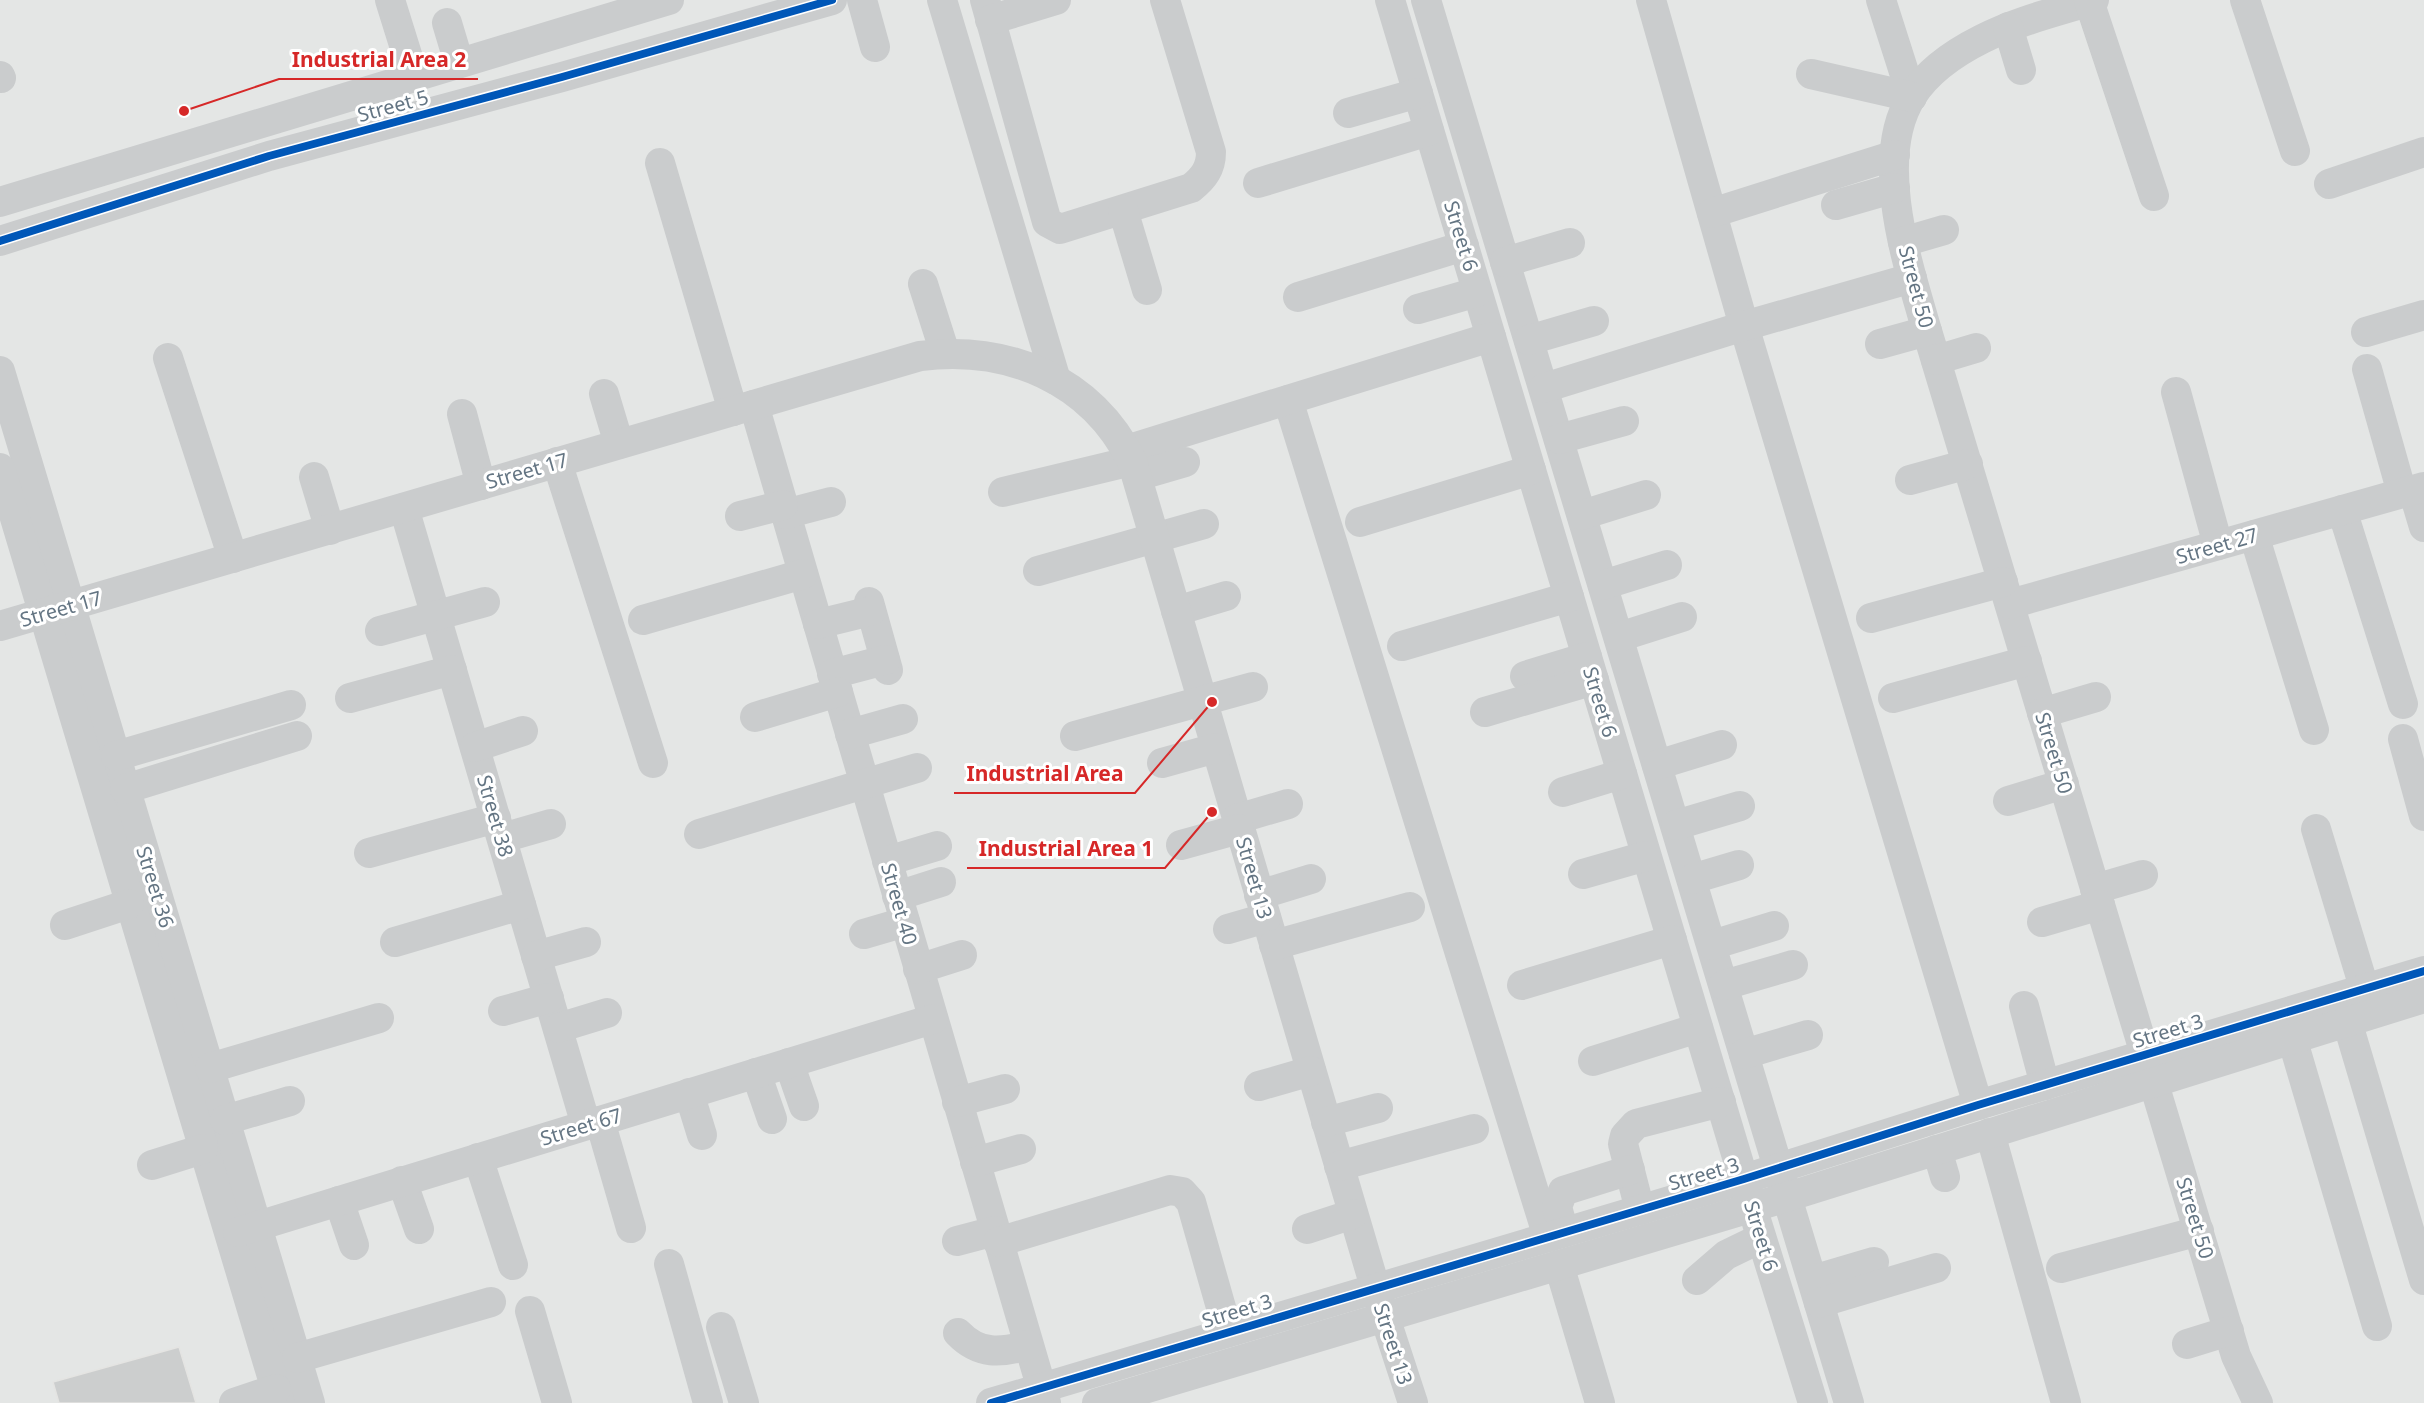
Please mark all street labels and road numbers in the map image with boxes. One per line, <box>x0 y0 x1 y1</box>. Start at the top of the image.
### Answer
street label: Street 5 <box>354 83 431 128</box>
street label: Street 6 <box>1438 197 1485 274</box>
street label: Street 50 <box>1893 243 1940 331</box>
street label: Street 17 <box>483 446 571 495</box>
street label: Street 27 <box>2173 521 2261 570</box>
street label: Street 17 <box>17 584 105 633</box>
street label: Street 6 <box>1577 663 1624 740</box>
street label: Street 50 <box>2029 709 2080 797</box>
street label: Street 38 <box>471 772 520 860</box>
street label: Street 13 <box>1230 834 1279 922</box>
street label: Street 36 <box>130 843 181 931</box>
street label: Street 40 <box>875 860 924 948</box>
street label: Street 3 <box>2129 1007 2206 1054</box>
street label: Street 67 <box>537 1101 625 1152</box>
street label: Street 3 <box>1665 1151 1742 1196</box>
street label: Street 50 <box>2170 1174 2221 1262</box>
street label: Street 6 <box>1738 1197 1785 1274</box>
street label: Street 3 <box>1198 1287 1275 1334</box>
street label: Street 13 <box>1368 1300 1419 1388</box>

